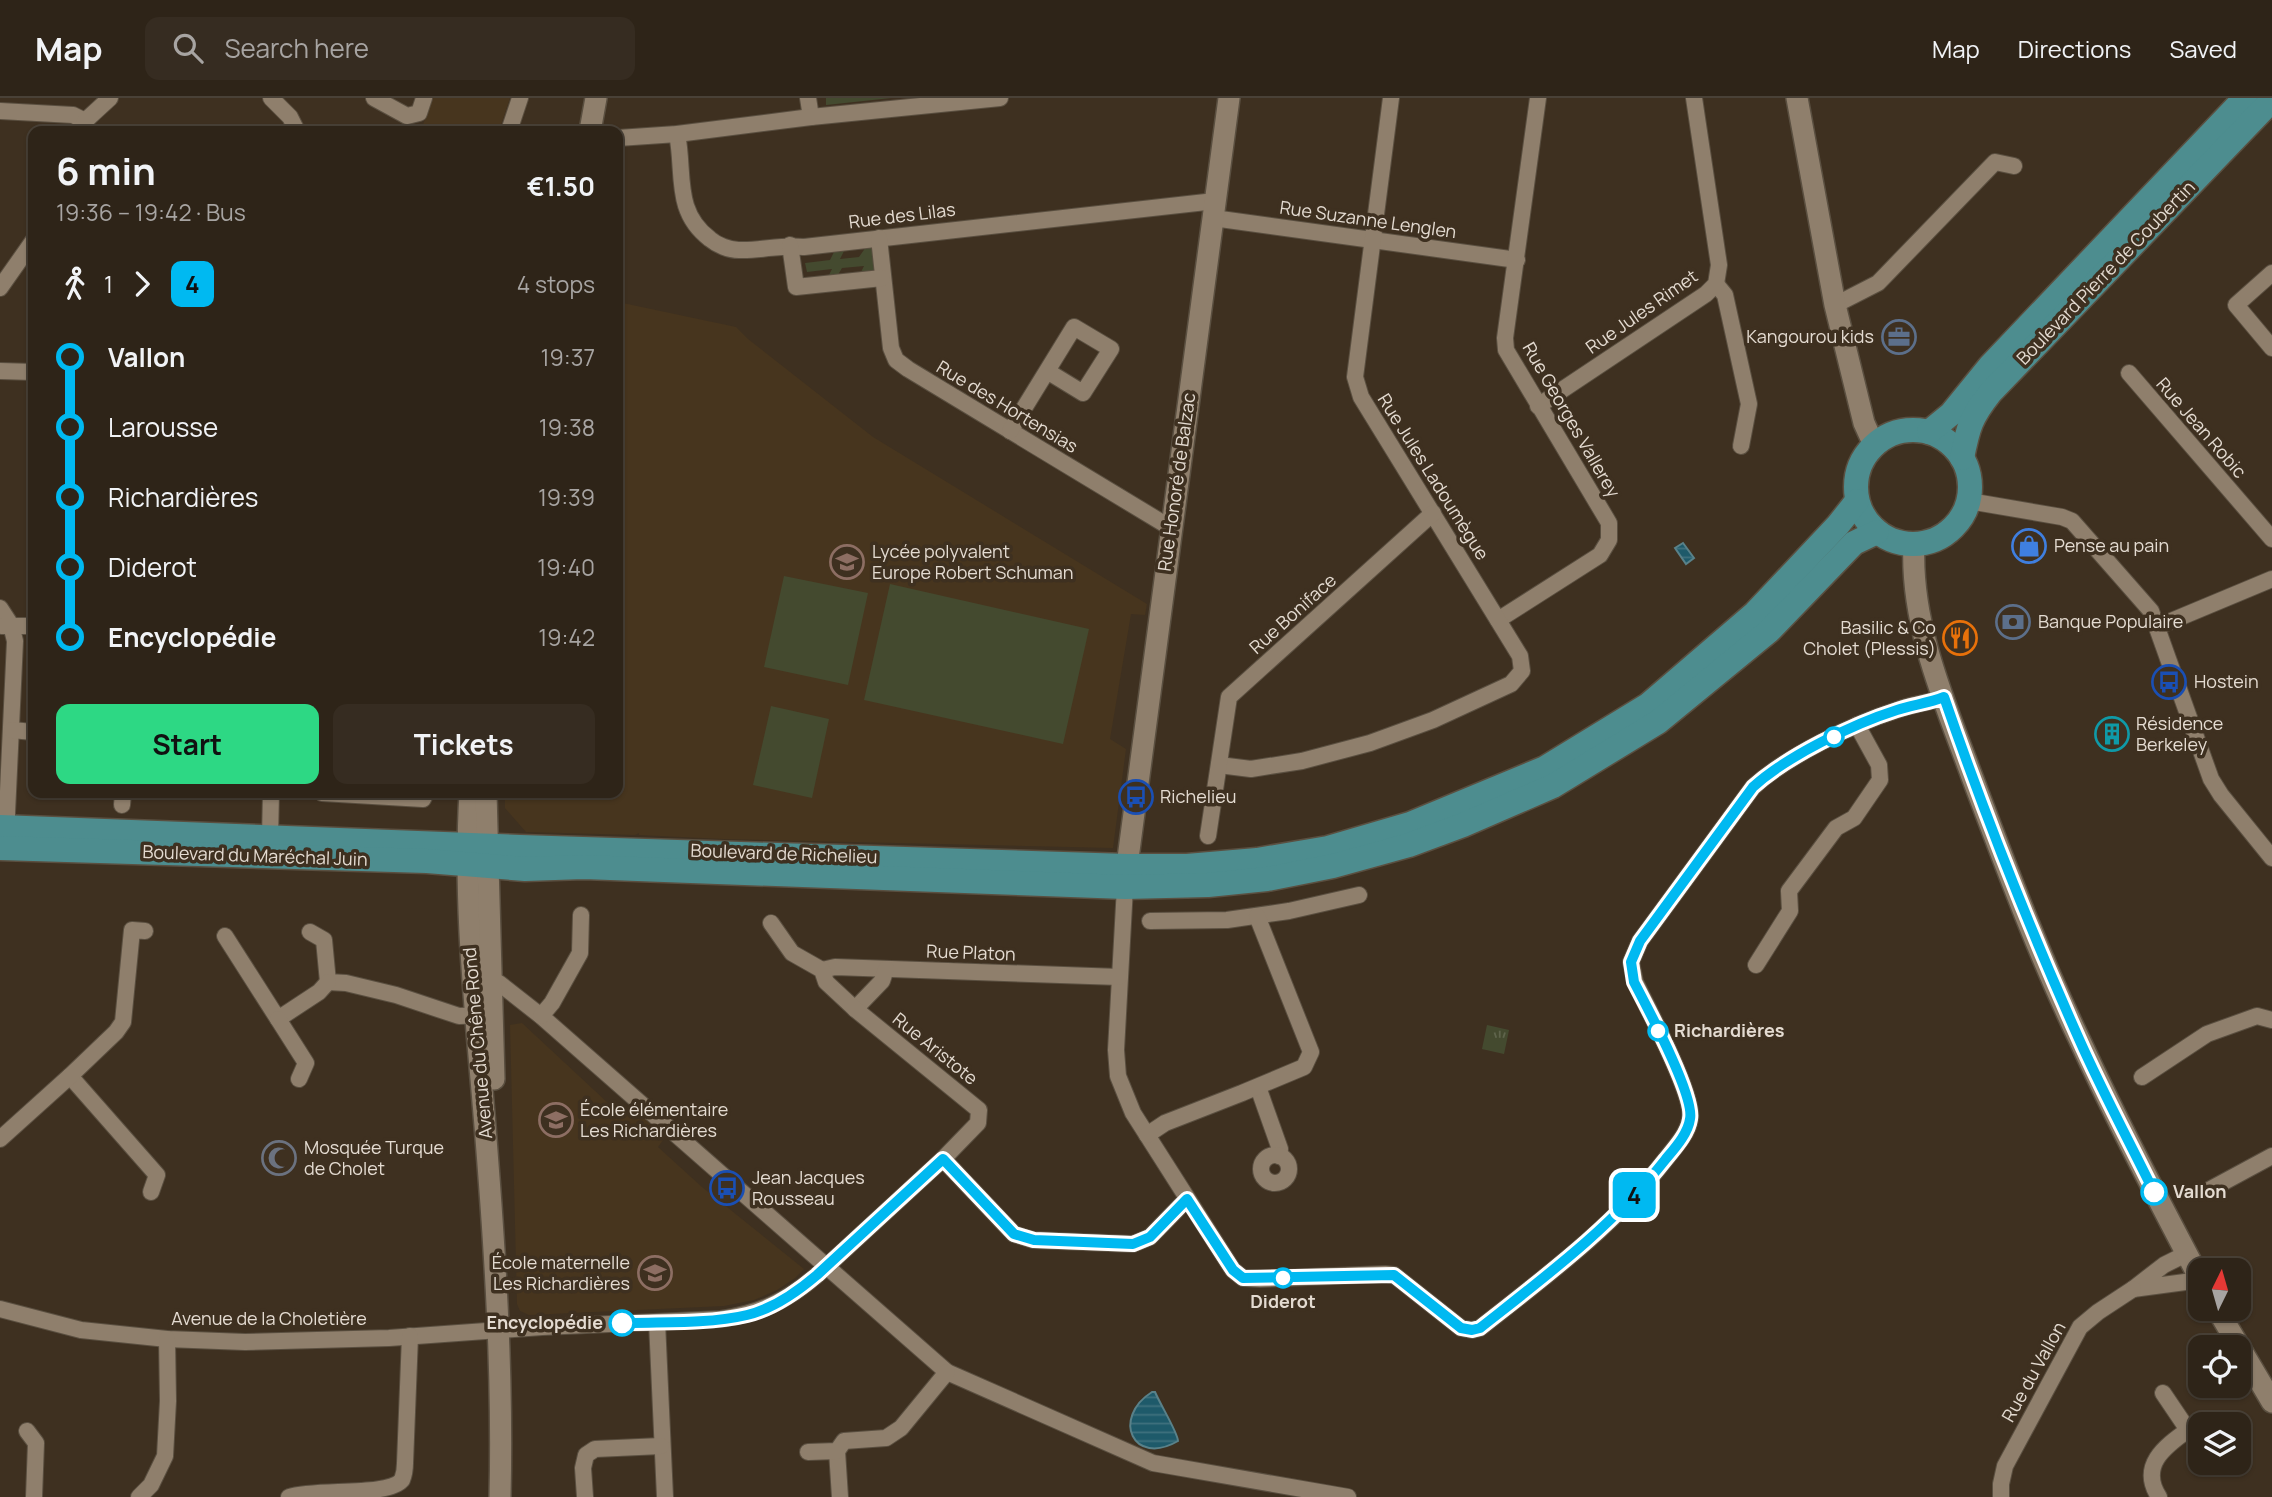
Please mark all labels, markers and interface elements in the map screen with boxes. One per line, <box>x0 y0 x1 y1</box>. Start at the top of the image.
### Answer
search box <box>145 17 635 80</box>
text: Map <box>35 26 103 71</box>
icon: search <box>169 29 207 67</box>
text: Search here <box>225 30 369 66</box>
text: Map <box>1932 32 1980 65</box>
text: Directions <box>2018 32 2131 65</box>
text: Saved <box>2169 32 2237 65</box>
text: 6 min <box>56 144 156 196</box>
text: €1.50 <box>527 168 595 204</box>
street label: Boulevard Pierre de Coubertin <box>2011 175 2200 370</box>
street label: Rue Suzanne Lenglen <box>1278 195 1458 243</box>
text: 19:36 – 19:42 · Bus <box>56 196 246 228</box>
street label: Rue des Lilas <box>847 197 957 233</box>
street label: Rue Jules Rimet <box>1581 264 1702 359</box>
icon: walk <box>56 265 94 303</box>
icon: forward <box>123 265 161 303</box>
text: 4 <box>185 267 200 300</box>
text: 1 <box>104 268 113 300</box>
text: 4 stops <box>517 268 595 300</box>
office icon: Kangourou kids <box>1880 318 1918 356</box>
place label: Kangourou kids <box>1746 324 1874 348</box>
street label: Rue Georges Vallerey <box>1518 337 1626 502</box>
text: Vallon <box>108 339 185 375</box>
text: 19:37 <box>541 341 595 373</box>
street label: Rue des Hortensias <box>932 354 1083 458</box>
street label: Rue Jean Robic <box>2151 372 2252 483</box>
street label: Rue Jules Ladoumègue <box>1373 389 1495 564</box>
street label: Rue Honoré de Balzac <box>1152 391 1200 573</box>
text: Larousse <box>108 409 218 445</box>
text: 19:38 <box>539 411 595 443</box>
text: Richardières <box>108 479 259 515</box>
text: 19:39 <box>538 481 595 513</box>
shop icon: Pense au pain <box>2010 527 2048 565</box>
place label: Pense au pain <box>2054 533 2169 557</box>
place label: Lycée polyvalent Europe Robert Schuman <box>872 539 1074 584</box>
school or university icon: Lycée polyvalent Europe Robert Schuman <box>828 543 866 581</box>
text: Diderot <box>108 549 197 585</box>
text: 19:40 <box>537 551 595 583</box>
street label: Rue Boniface <box>1244 568 1341 659</box>
bank icon: Banque Populaire <box>1994 603 2032 641</box>
place label: Banque Populaire <box>2038 609 2183 633</box>
place label: Basilic & Co Cholet (Plessis) <box>1803 615 1936 660</box>
text: Encyclopédie <box>108 619 276 655</box>
restaurant icon: Basilic & Co Cholet (Plessis) <box>1941 619 1979 657</box>
text: 19:42 <box>538 621 595 653</box>
bus stop icon: Hostein <box>2150 663 2188 701</box>
place label: Hostein <box>2194 669 2259 693</box>
button: Start <box>56 704 319 784</box>
button: Tickets <box>333 704 595 784</box>
place label: Résidence Berkeley <box>2136 711 2223 756</box>
building icon: Résidence Berkeley <box>2093 715 2131 753</box>
unlabelled marker <box>1824 727 1844 747</box>
bus stop icon: Richelieu <box>1117 778 1155 816</box>
place label: Richelieu <box>1160 784 1236 808</box>
street label: Boulevard de Richelieu <box>690 838 878 868</box>
street label: Boulevard du Maréchal Juin <box>142 839 368 871</box>
street label: Rue Platon <box>926 938 1016 966</box>
street label: Avenue du Chêne Rond <box>457 946 497 1140</box>
street label: Rue Aristote <box>888 1007 983 1090</box>
place label: Richardières <box>1674 1018 1785 1042</box>
marker: Richardières <box>1648 1021 1668 1041</box>
place label: École élémentaire Les Richardières <box>580 1097 728 1142</box>
school or university icon: École élémentaire Les Richardières <box>537 1101 575 1139</box>
place label: Mosquée Turque de Cholet <box>304 1135 444 1180</box>
mosque icon: Mosquée Turque de Cholet <box>260 1139 298 1177</box>
place label: Jean Jacques Rousseau <box>752 1165 865 1210</box>
bus stop icon: Jean Jacques Rousseau <box>708 1169 746 1207</box>
line badge: 4 <box>1611 1172 1657 1218</box>
text: 4 <box>1627 1178 1641 1211</box>
marker: Vallon <box>2141 1179 2167 1205</box>
place label: Vallon <box>2173 1179 2227 1203</box>
place label: École maternelle Les Richardières <box>492 1250 630 1295</box>
school or university icon: École maternelle Les Richardières <box>636 1254 674 1292</box>
north arrow <box>2188 1258 2250 1321</box>
map controls <box>2188 1258 2251 1475</box>
marker: Diderot <box>1273 1268 1293 1288</box>
place label: Diderot <box>1250 1289 1316 1313</box>
street label: Avenue de la Choletière <box>171 1306 367 1330</box>
place label: Encyclopédie <box>486 1310 603 1334</box>
marker: Encyclopédie <box>609 1310 635 1336</box>
street label: Rue du Vallon <box>1996 1317 2071 1426</box>
button: locate <box>2188 1335 2251 1398</box>
button: layers <box>2188 1412 2251 1475</box>

